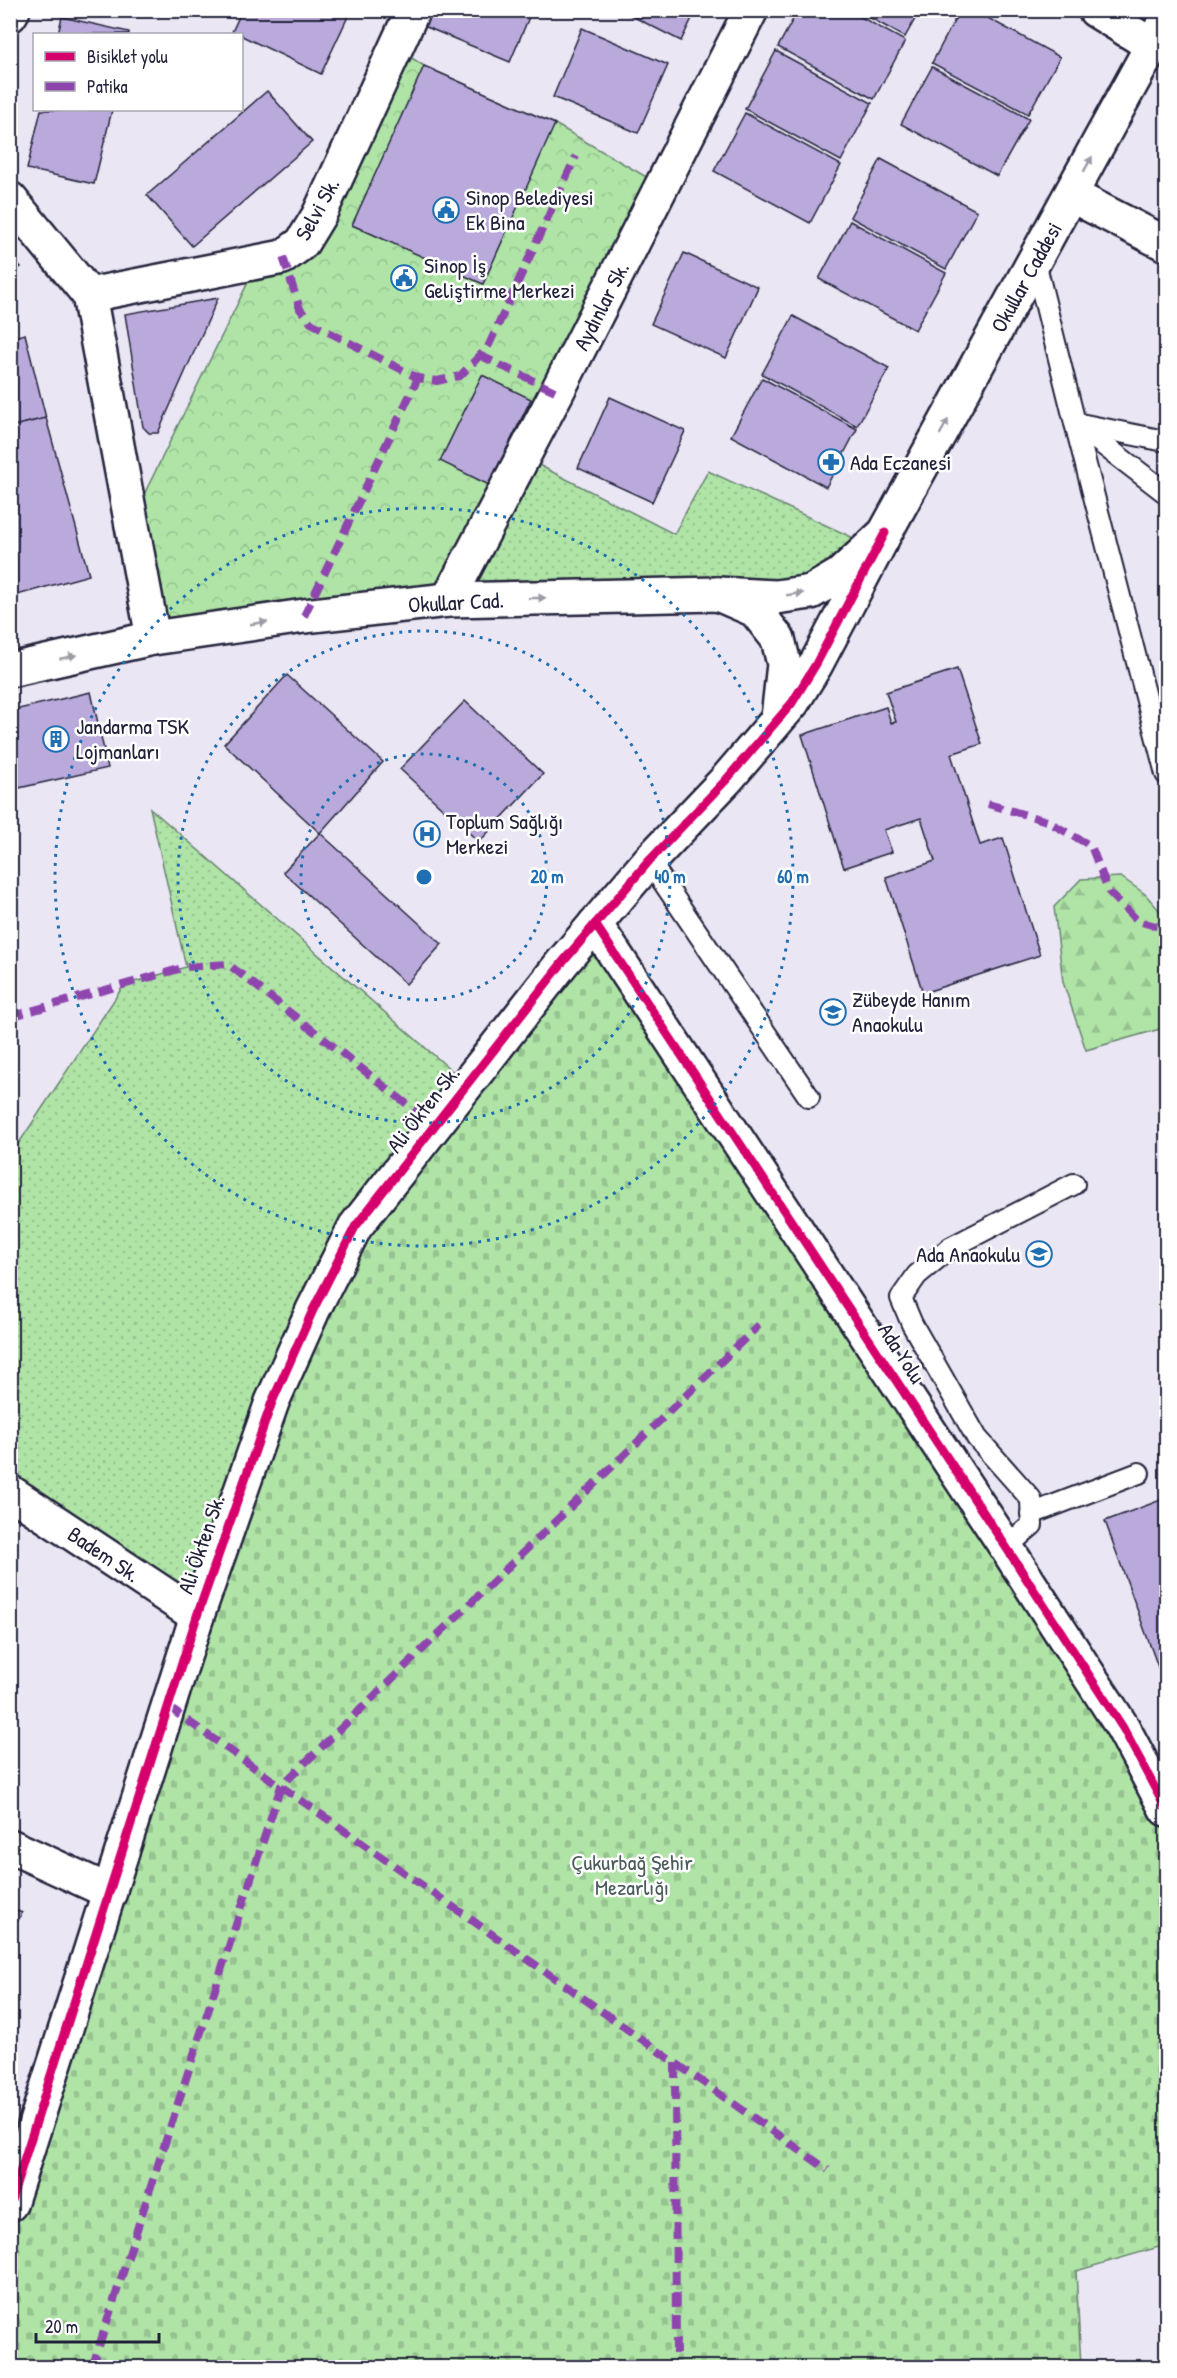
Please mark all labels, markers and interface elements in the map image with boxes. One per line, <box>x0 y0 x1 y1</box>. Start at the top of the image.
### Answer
legend <box>33 33 243 111</box>
text: Bisiklet yolu <box>87 44 168 69</box>
text: Patika <box>87 74 127 99</box>
one-way arrow <box>1083 155 1093 172</box>
street label: Selvi Sk. <box>288 172 346 246</box>
place label: Sinop Belediyesi Ek Bina <box>466 182 594 237</box>
public building icon: Sinop Belediyesi Ek Bina <box>431 195 461 225</box>
street label: Okullar Caddesi <box>983 216 1069 338</box>
place label: Sinop İş Geliştirme Merkezi <box>424 250 575 305</box>
street label: Aydınlar Sk. <box>566 257 636 355</box>
public building icon: Sinop İş Geliştirme Merkezi <box>389 263 419 293</box>
one-way arrow <box>939 418 949 435</box>
pharmacy icon: Ada Eczanesi <box>816 447 846 477</box>
place label: Ada Eczanesi <box>850 447 951 477</box>
street label: Okullar Cad. <box>407 585 505 619</box>
one-way arrow <box>785 590 804 599</box>
one-way arrow <box>528 594 547 603</box>
one-way arrow <box>250 618 269 627</box>
one-way arrow <box>58 652 77 661</box>
place label: Jandarma TSK Lojmanları <box>76 711 189 766</box>
building icon: Jandarma TSK Lojmanları <box>41 724 71 754</box>
place label: Toplum Sağlığı Merkezi <box>446 806 563 861</box>
hospital icon: Toplum Sağlığı Merkezi <box>412 819 442 849</box>
text: 20 m <box>531 864 563 889</box>
text: 40 m <box>654 864 686 889</box>
text: 60 m <box>777 864 809 889</box>
centre of rings <box>414 867 434 887</box>
place label: Zübeyde Hanım Anaokulu <box>852 984 970 1039</box>
school or university icon: Zübeyde Hanım Anaokulu <box>818 997 848 1027</box>
street label: Ali Ökten Sk. <box>379 1059 467 1159</box>
place label: Ada Anaokulu <box>916 1239 1020 1269</box>
school or university icon: Ada Anaokulu <box>1024 1239 1054 1269</box>
street label: Ada Yolu <box>871 1317 933 1389</box>
street label: Ali Ökten Sk. <box>170 1490 232 1598</box>
street label: Badem Sk. <box>62 1519 146 1589</box>
park label: Çukurbağ Şehir Mezarlığı <box>571 1847 693 1902</box>
scale bar <box>36 2306 159 2344</box>
text: 20 m <box>45 2314 78 2339</box>

